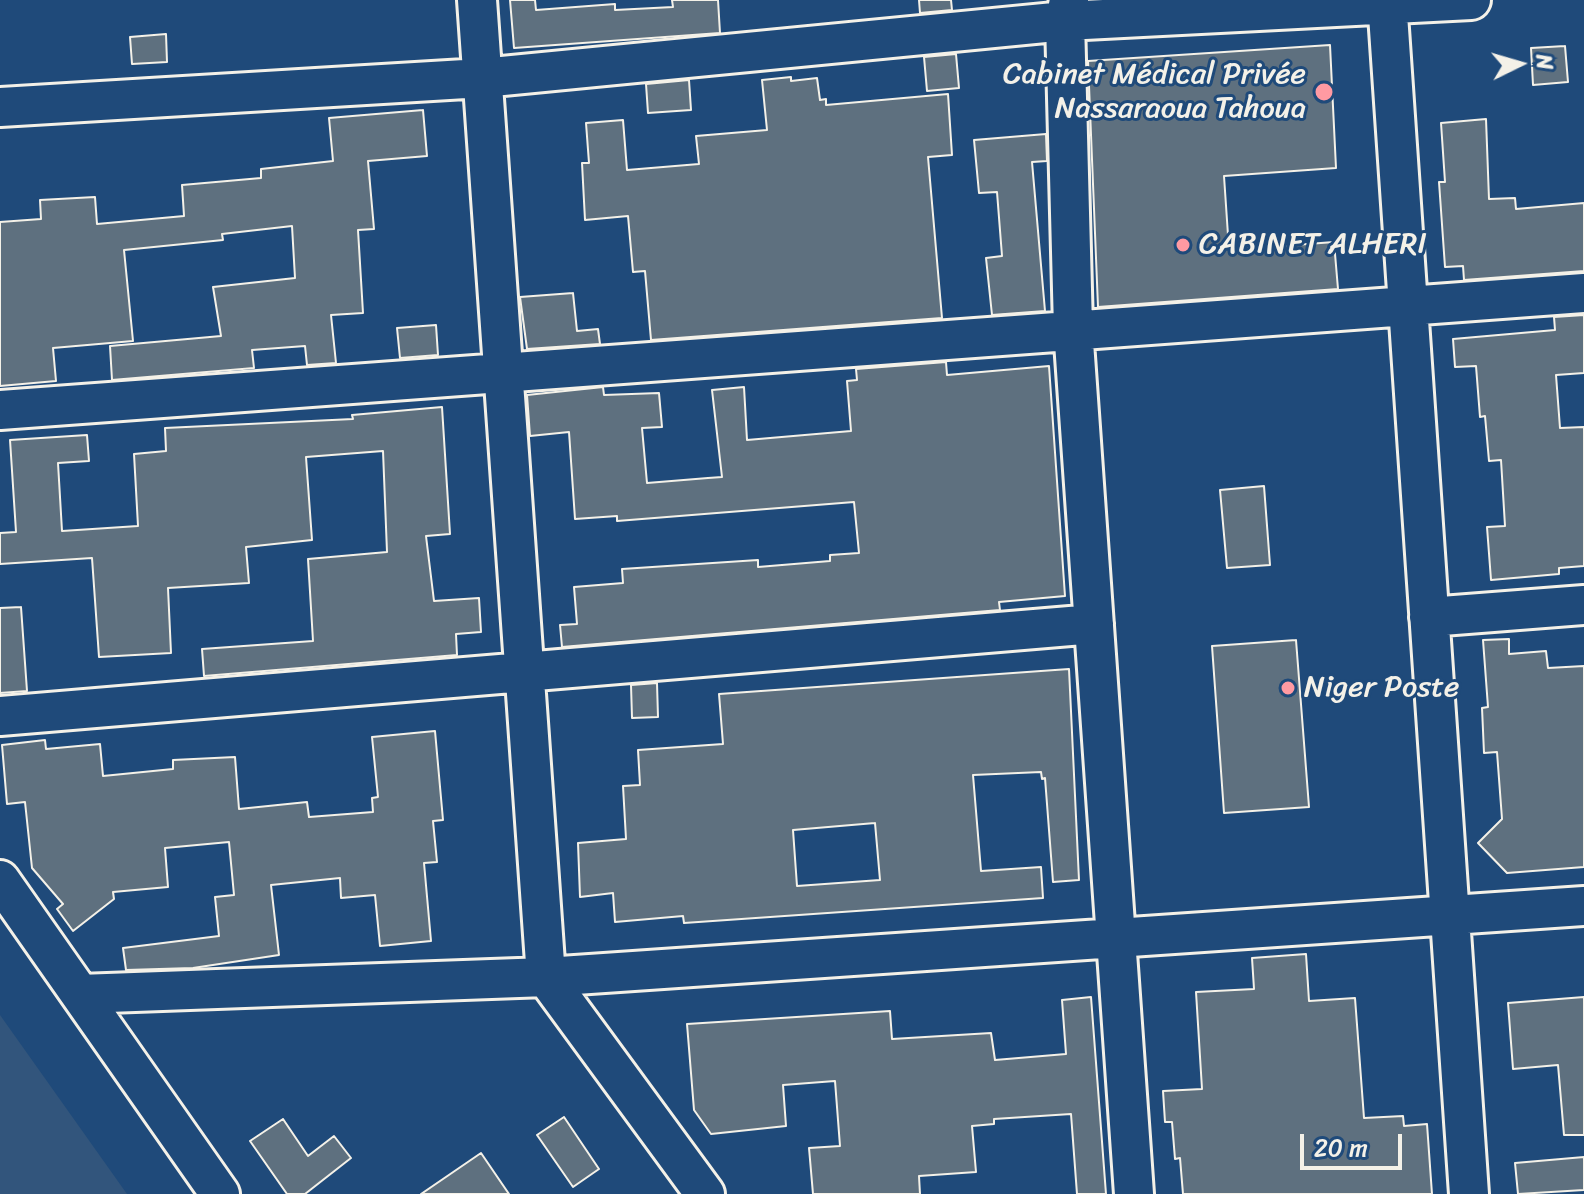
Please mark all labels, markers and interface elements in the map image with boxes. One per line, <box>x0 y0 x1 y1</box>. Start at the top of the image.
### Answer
north arrow <box>1480 24 1560 104</box>
text: N <box>1524 53 1564 71</box>
place label: Cabinet Médical Privée Nassaraoua Tahoua <box>1003 57 1306 128</box>
marker: Cabinet Médical Privée Nassaraoua Tahoua <box>1313 81 1335 103</box>
place label: CABINET ALHERI <box>1199 227 1427 263</box>
marker: CABINET ALHERI <box>1174 236 1192 254</box>
place label: Niger Poste <box>1304 670 1460 706</box>
marker: Niger Poste <box>1279 679 1297 697</box>
scale bar <box>1304 1118 1406 1168</box>
text: 20 m <box>1314 1127 1368 1169</box>

